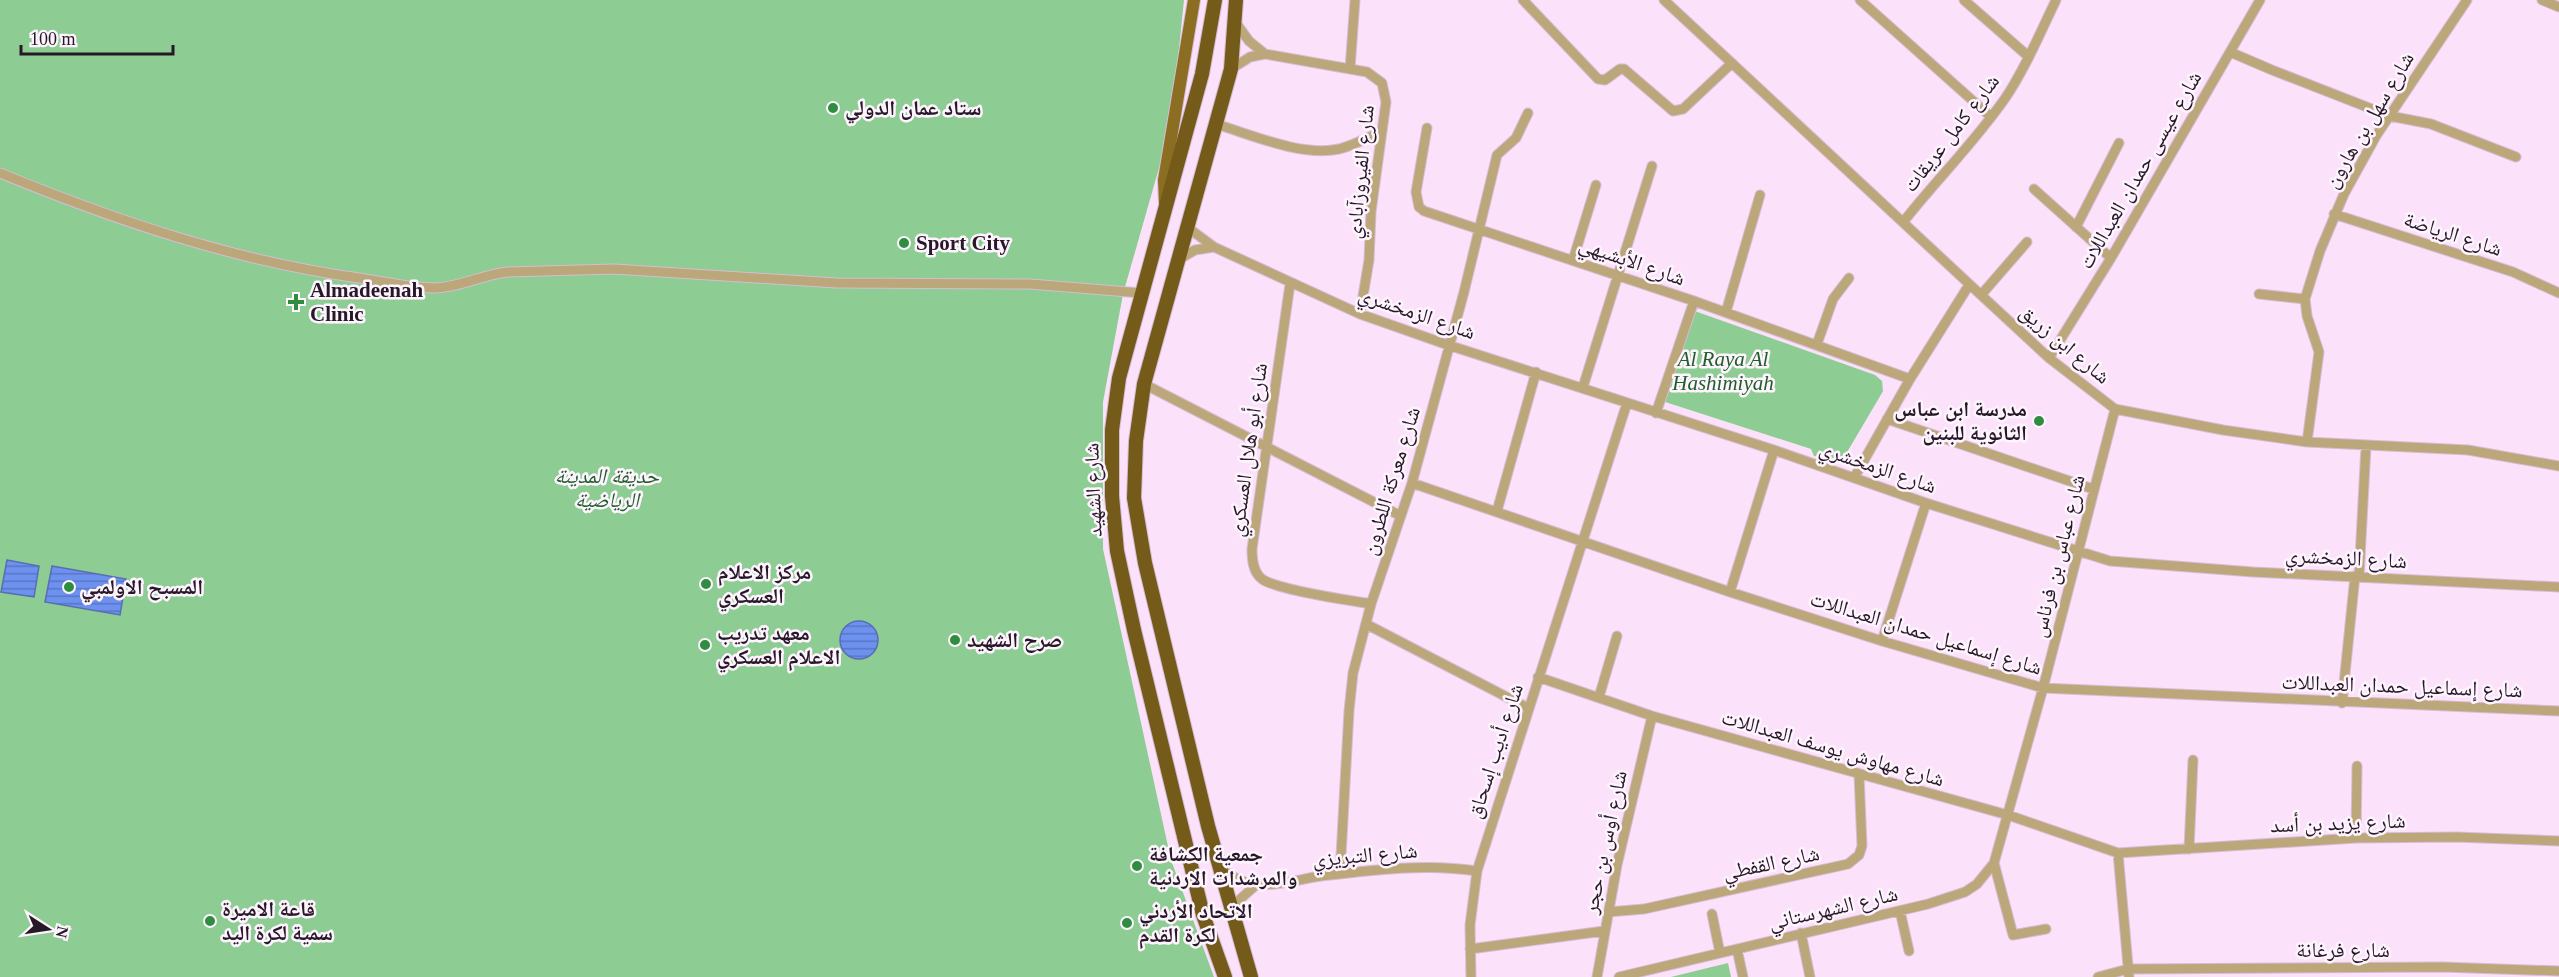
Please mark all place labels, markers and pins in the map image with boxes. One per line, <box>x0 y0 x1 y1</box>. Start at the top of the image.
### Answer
place label: ستاد عمان الدولي <box>845 96 981 124</box>
marker: ستاد عمان الدولي <box>826 101 840 115</box>
place label: Sport City <box>916 231 1010 255</box>
marker: Sport City <box>897 236 911 250</box>
place label: Almadeenah Clinic <box>310 278 423 326</box>
marker: Almadeenah Clinic <box>287 293 305 311</box>
place label: مدرسة ابن عباس الثانوية للبنين <box>1894 397 2027 446</box>
marker: مدرسة ابن عباس الثانوية للبنين <box>2032 414 2046 428</box>
place label: مركز الاعلام العسكري <box>718 560 811 612</box>
place label: المسبح الاولمبي <box>81 575 203 603</box>
marker: مركز الاعلام العسكري <box>699 577 713 591</box>
marker: المسبح الاولمبي <box>62 580 76 594</box>
place label: معهد تدريب الاعلام العسكري <box>717 621 840 673</box>
place label: صرح الشهيد <box>967 628 1062 653</box>
marker: صرح الشهيد <box>948 633 962 647</box>
marker: معهد تدريب الاعلام العسكري <box>698 638 712 652</box>
place label: جمعية الكشافة والمرشدات الاردنية <box>1149 842 1298 890</box>
marker: جمعية الكشافة والمرشدات الاردنية <box>1130 859 1144 873</box>
place label: قاعة الاميرة سمية لكرة اليد <box>222 897 333 945</box>
place label: الاتحاد الأردني لكرة القدم <box>1139 899 1253 949</box>
marker: قاعة الاميرة سمية لكرة اليد <box>203 914 217 928</box>
marker: الاتحاد الأردني لكرة القدم <box>1120 916 1134 930</box>

